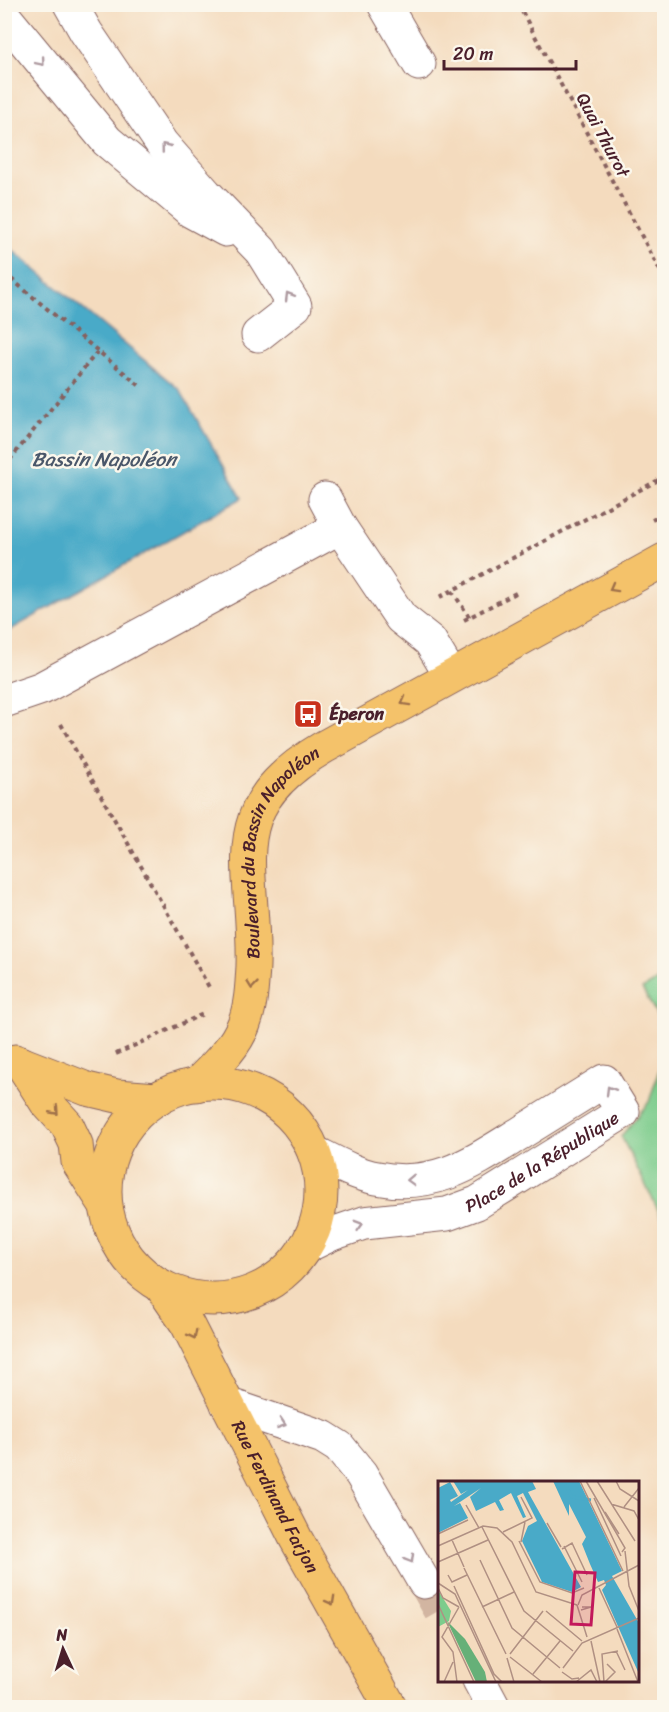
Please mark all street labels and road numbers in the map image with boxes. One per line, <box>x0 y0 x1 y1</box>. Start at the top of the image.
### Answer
street label: Quai Thurot <box>567 87 639 184</box>
street label: Boulevard du Bassin Napoléon <box>232 737 327 959</box>
street label: Place de la République <box>461 1102 626 1222</box>
street label: Rue Ferdinand Farjon <box>222 1415 328 1580</box>

